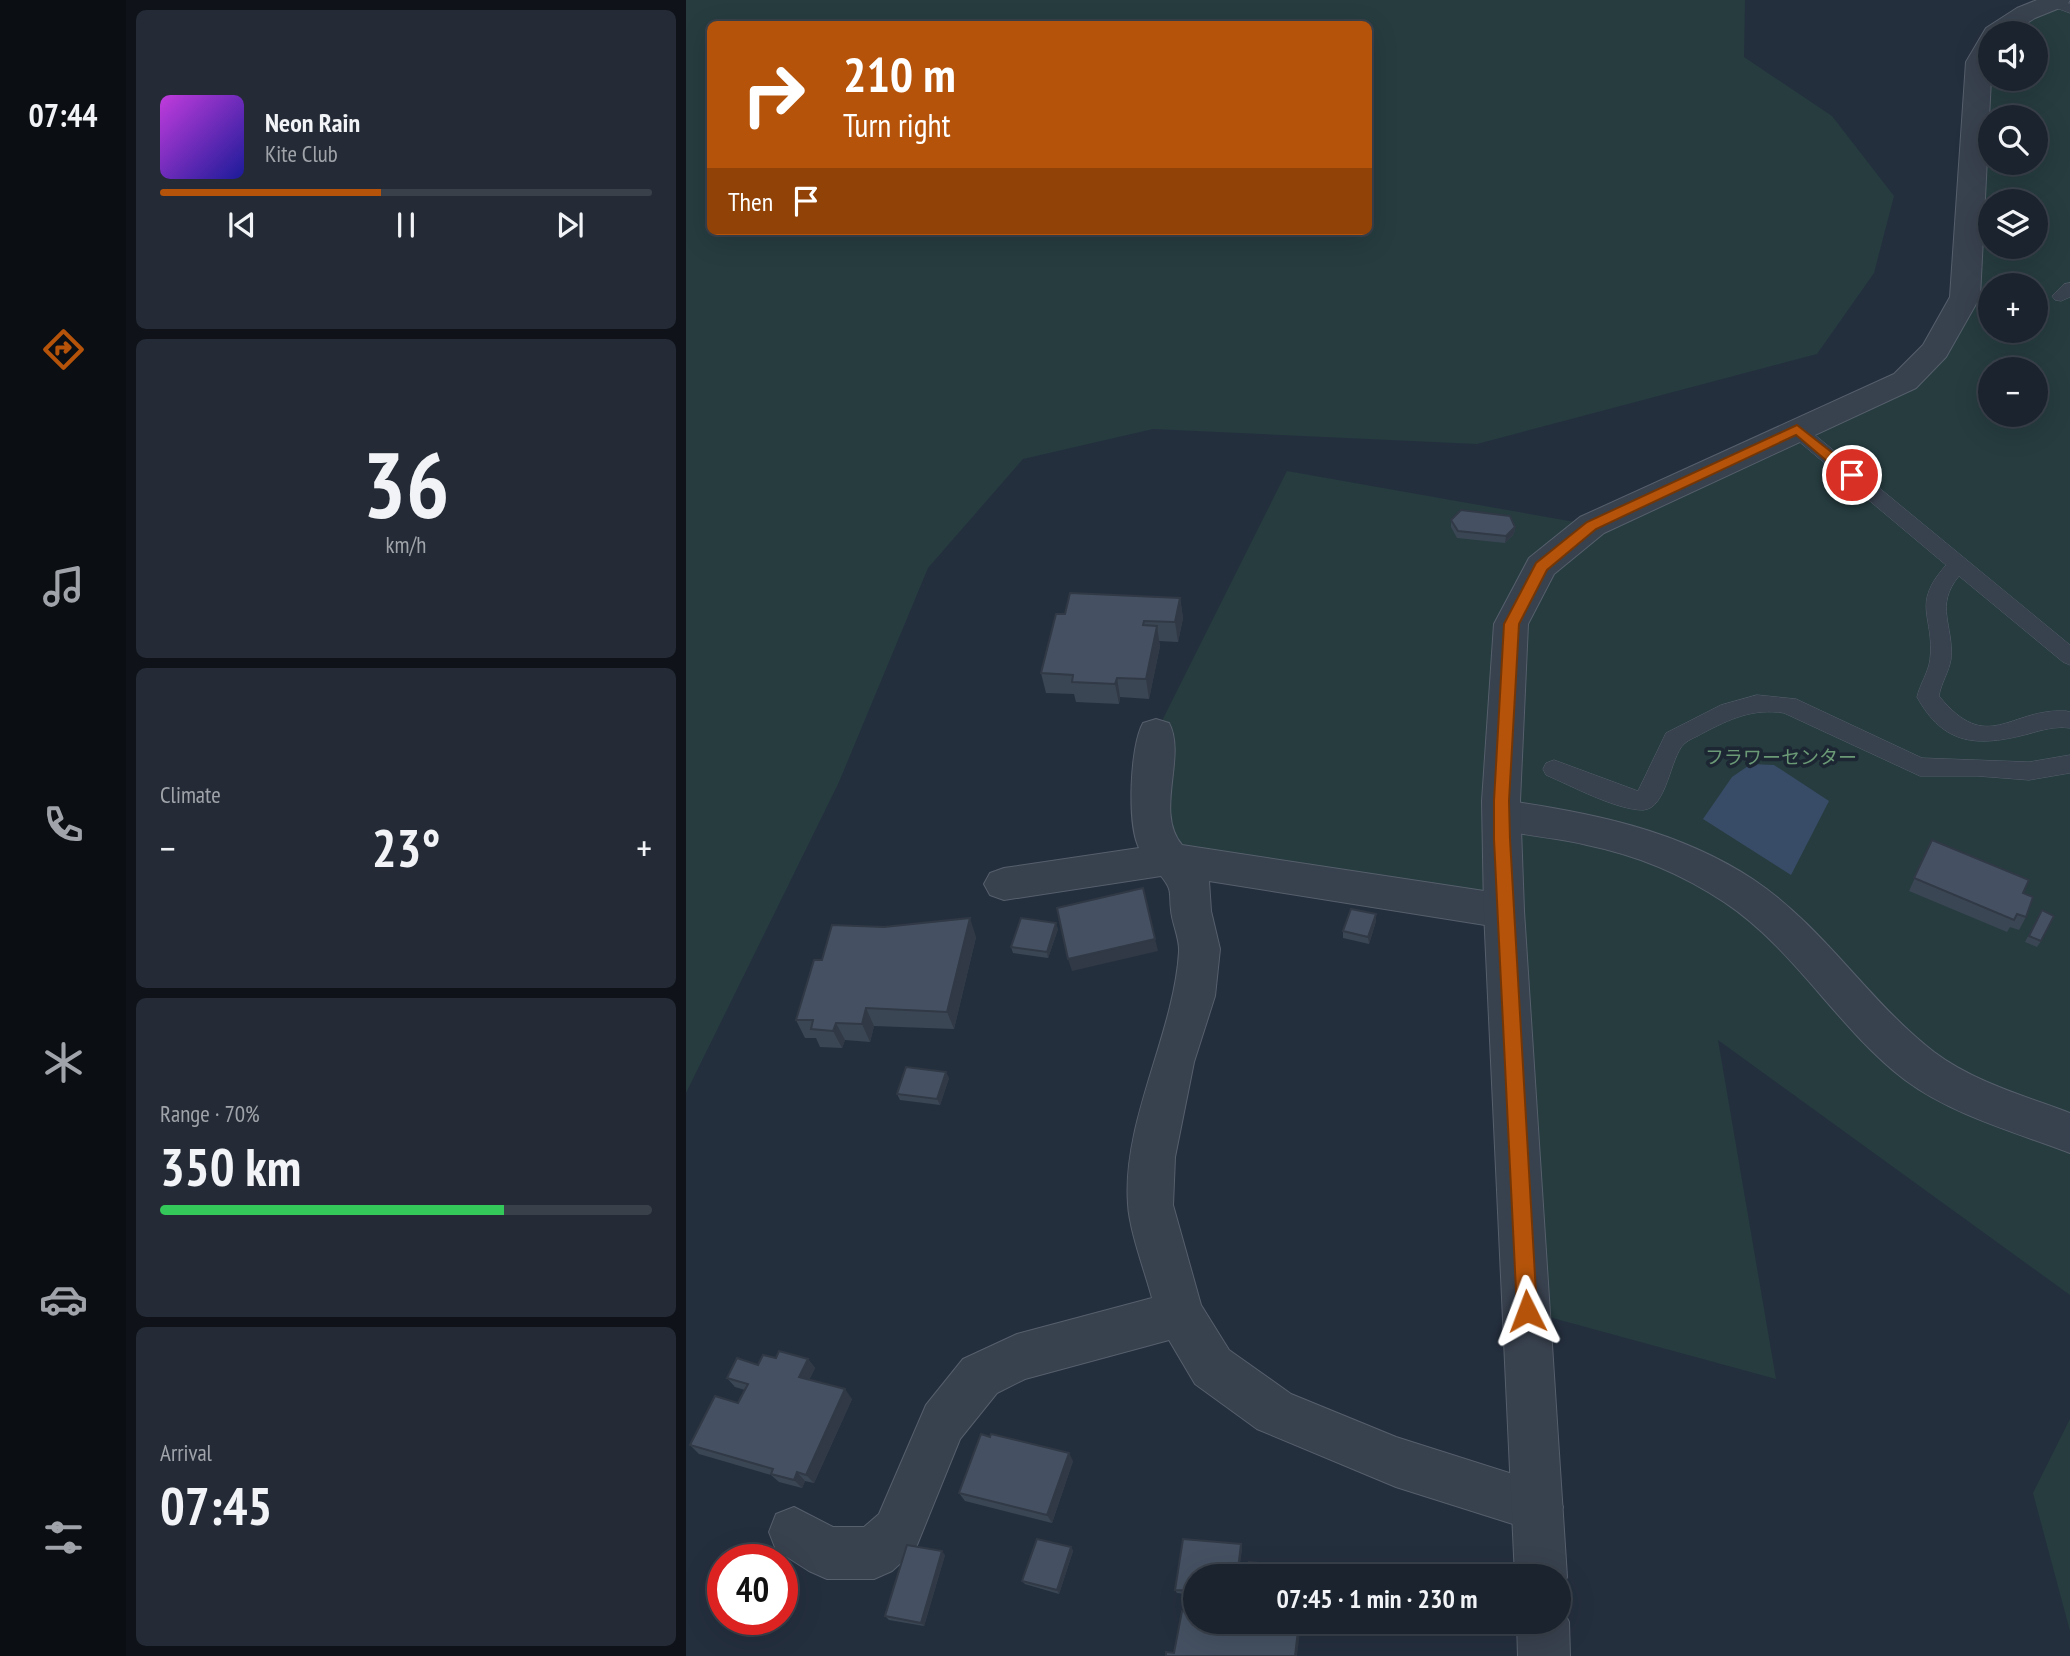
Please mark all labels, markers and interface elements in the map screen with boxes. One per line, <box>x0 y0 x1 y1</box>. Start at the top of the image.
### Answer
map controls <box>1978 21 2048 427</box>
button: sound <box>1978 21 2048 91</box>
text: 210 m <box>843 42 956 106</box>
icon: right <box>728 49 819 140</box>
text: 07:44 <box>28 94 98 136</box>
text: Turn right <box>843 104 951 146</box>
button: search <box>1978 105 2048 175</box>
text: Neon Rain <box>265 106 360 139</box>
text: Kite Club <box>265 139 338 168</box>
icon: arrive <box>787 182 825 220</box>
text: Then <box>728 185 773 218</box>
button: layers <box>1978 189 2048 259</box>
icon: previous <box>223 206 261 244</box>
icon: pause <box>387 206 425 244</box>
icon: next <box>551 206 589 244</box>
button: + <box>1978 273 2048 343</box>
icon: directions <box>39 325 88 374</box>
button: − <box>1978 357 2048 427</box>
text: 36 <box>363 425 450 543</box>
pin <box>1822 445 1882 505</box>
icon: arrive <box>1833 456 1871 494</box>
text: km/h <box>386 530 426 559</box>
icon: music <box>39 562 88 611</box>
park label: フラワーセンター <box>1705 745 1857 769</box>
text: Climate <box>160 780 221 809</box>
icon: phone <box>39 800 88 849</box>
text: 23° <box>372 814 440 881</box>
text: − <box>160 823 176 872</box>
text: + <box>636 823 652 872</box>
icon: climate <box>39 1038 88 1087</box>
text: Range · 70% <box>160 1099 260 1128</box>
text: 350 km <box>160 1133 301 1200</box>
position arrow <box>1490 1274 1564 1348</box>
icon: car <box>39 1275 88 1324</box>
text: Arrival <box>160 1438 212 1467</box>
text: 07:45 <box>160 1472 272 1539</box>
icon: filters <box>39 1513 88 1562</box>
speed limit sign: 40 <box>707 1544 798 1635</box>
text: 07:45 · 1 min · 230 m <box>1277 1582 1477 1615</box>

